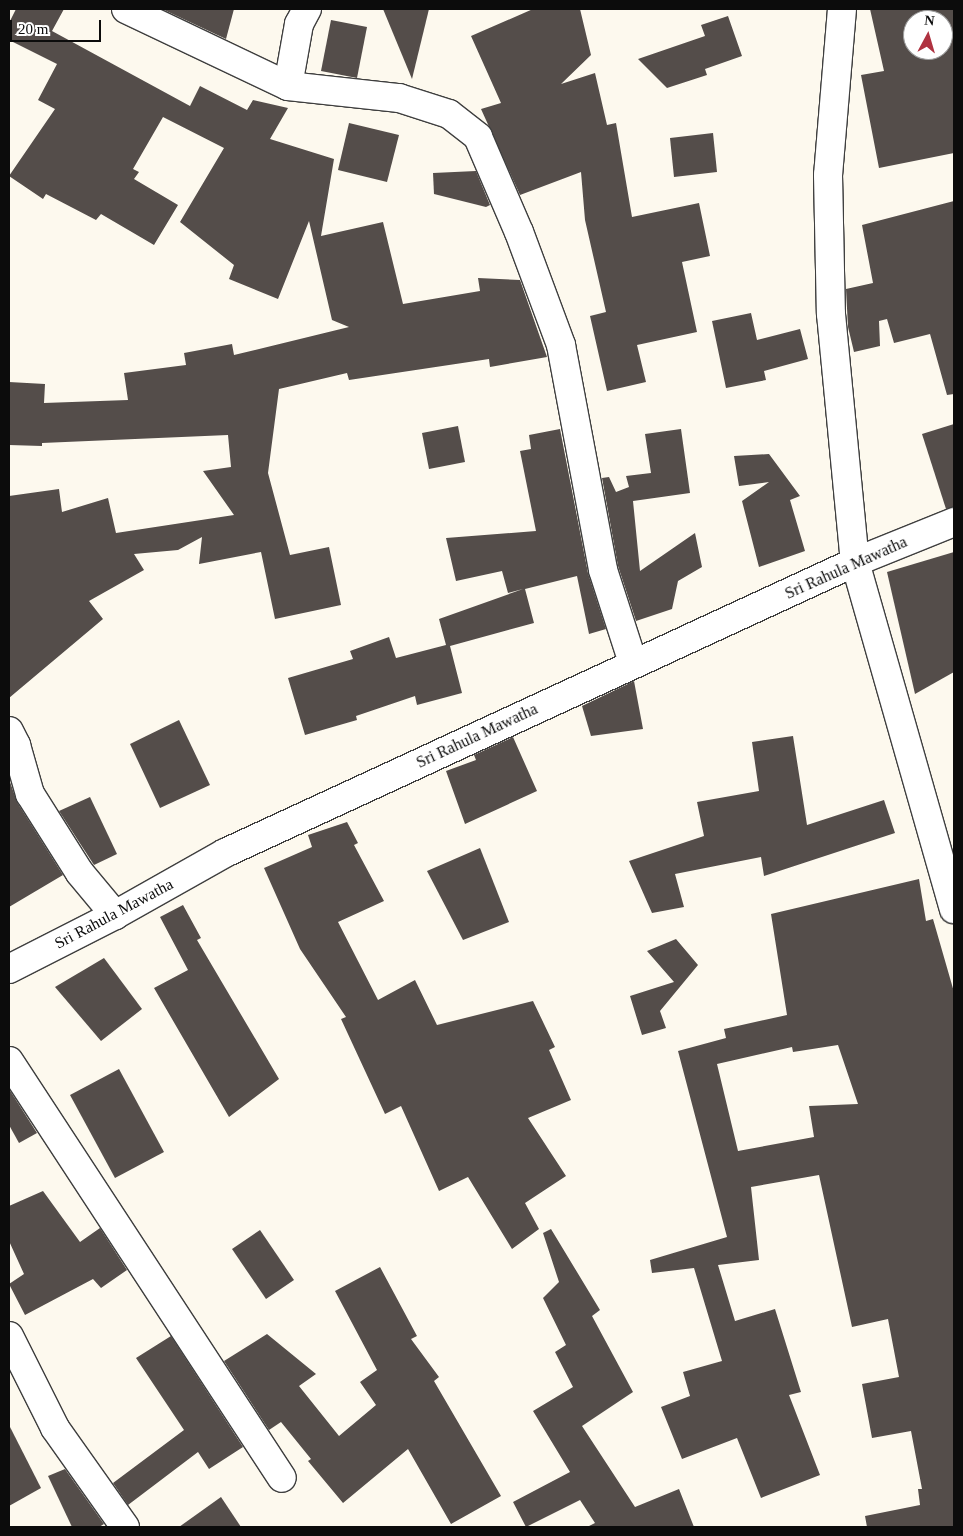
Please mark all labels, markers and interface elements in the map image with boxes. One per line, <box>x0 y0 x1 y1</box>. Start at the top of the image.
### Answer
scale bar <box>12 10 104 42</box>
north arrow <box>903 10 953 60</box>
text: N <box>924 13 935 29</box>
text: 20 m <box>18 21 48 37</box>
street label: Sri Rahula Mawatha <box>782 532 910 604</box>
street label: Sri Rahula Mawatha <box>413 700 541 772</box>
street label: Sri Rahula Mawatha <box>51 875 177 953</box>

